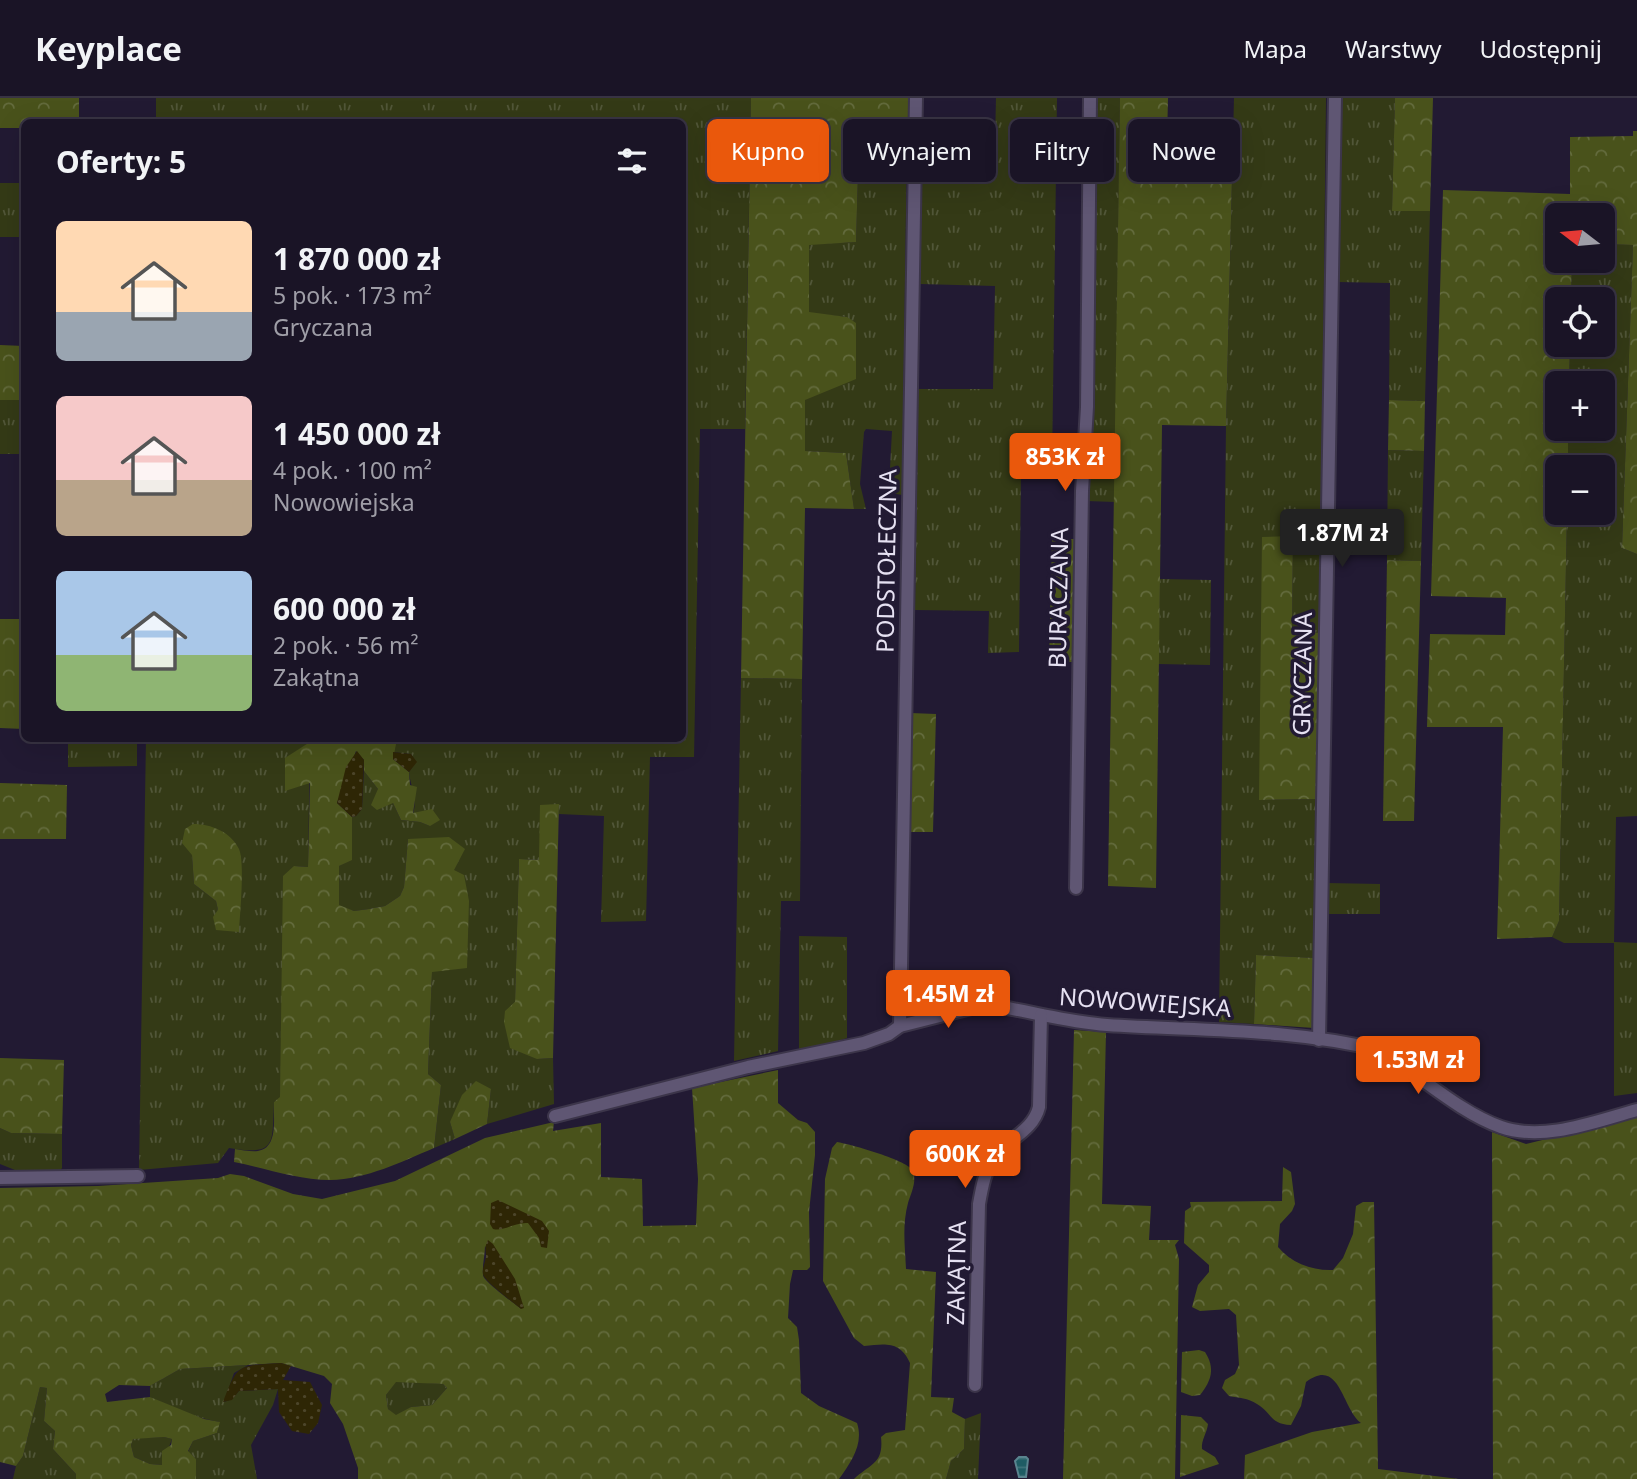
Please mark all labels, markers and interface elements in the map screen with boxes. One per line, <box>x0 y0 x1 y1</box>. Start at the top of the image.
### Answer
text: Keyplace <box>35 26 182 71</box>
text: Mapa <box>1244 32 1307 65</box>
text: Warstwy <box>1345 32 1442 65</box>
text: Udostępnij <box>1480 32 1602 65</box>
chip: Kupno <box>707 119 829 182</box>
chip: Wynajem <box>843 119 996 182</box>
chip: Filtry <box>1010 119 1114 182</box>
chip: Nowe <box>1128 119 1240 182</box>
text: Oferty: 5 <box>56 141 186 182</box>
icon: filters <box>613 142 651 180</box>
north arrow <box>1545 203 1615 273</box>
map controls <box>1545 203 1615 525</box>
text: 1 870 000 zł <box>273 238 440 279</box>
icon: home <box>112 249 196 333</box>
text: 5 pok. · 173 m² <box>273 279 432 311</box>
button: locate <box>1545 287 1615 357</box>
text: Gryczana <box>273 311 373 343</box>
button: + <box>1545 371 1615 441</box>
text: 1 450 000 zł <box>273 413 440 454</box>
icon: home <box>112 424 196 508</box>
pin: 853K zł <box>1000 434 1130 493</box>
text: 853K zł <box>1025 440 1105 472</box>
text: 4 pok. · 100 m² <box>273 454 432 486</box>
button: − <box>1545 455 1615 525</box>
street label: PODSTOŁECZNA <box>867 468 904 653</box>
text: Nowowiejska <box>273 486 415 518</box>
pin: 1.87M zł <box>1270 510 1414 569</box>
text: 1.87M zł <box>1296 516 1388 548</box>
street label: BURACZANA <box>1040 527 1075 669</box>
text: 600 000 zł <box>273 588 416 629</box>
icon: home <box>112 599 196 683</box>
street label: GRYCZANA <box>1284 611 1319 736</box>
text: 2 pok. · 56 m² <box>273 629 419 661</box>
text: Zakątna <box>273 661 360 693</box>
pin: 1.45M zł <box>876 970 1020 1030</box>
text: 1.45M zł <box>902 977 994 1009</box>
street label: NOWOWIEJSKA <box>1058 979 1233 1024</box>
pin: 1.53M zł <box>1346 1037 1490 1096</box>
text: 1.53M zł <box>1372 1043 1464 1075</box>
pin: 600K zł <box>900 1130 1030 1190</box>
text: 600K zł <box>925 1137 1005 1169</box>
street label: ZAKĄTNA <box>938 1220 973 1326</box>

